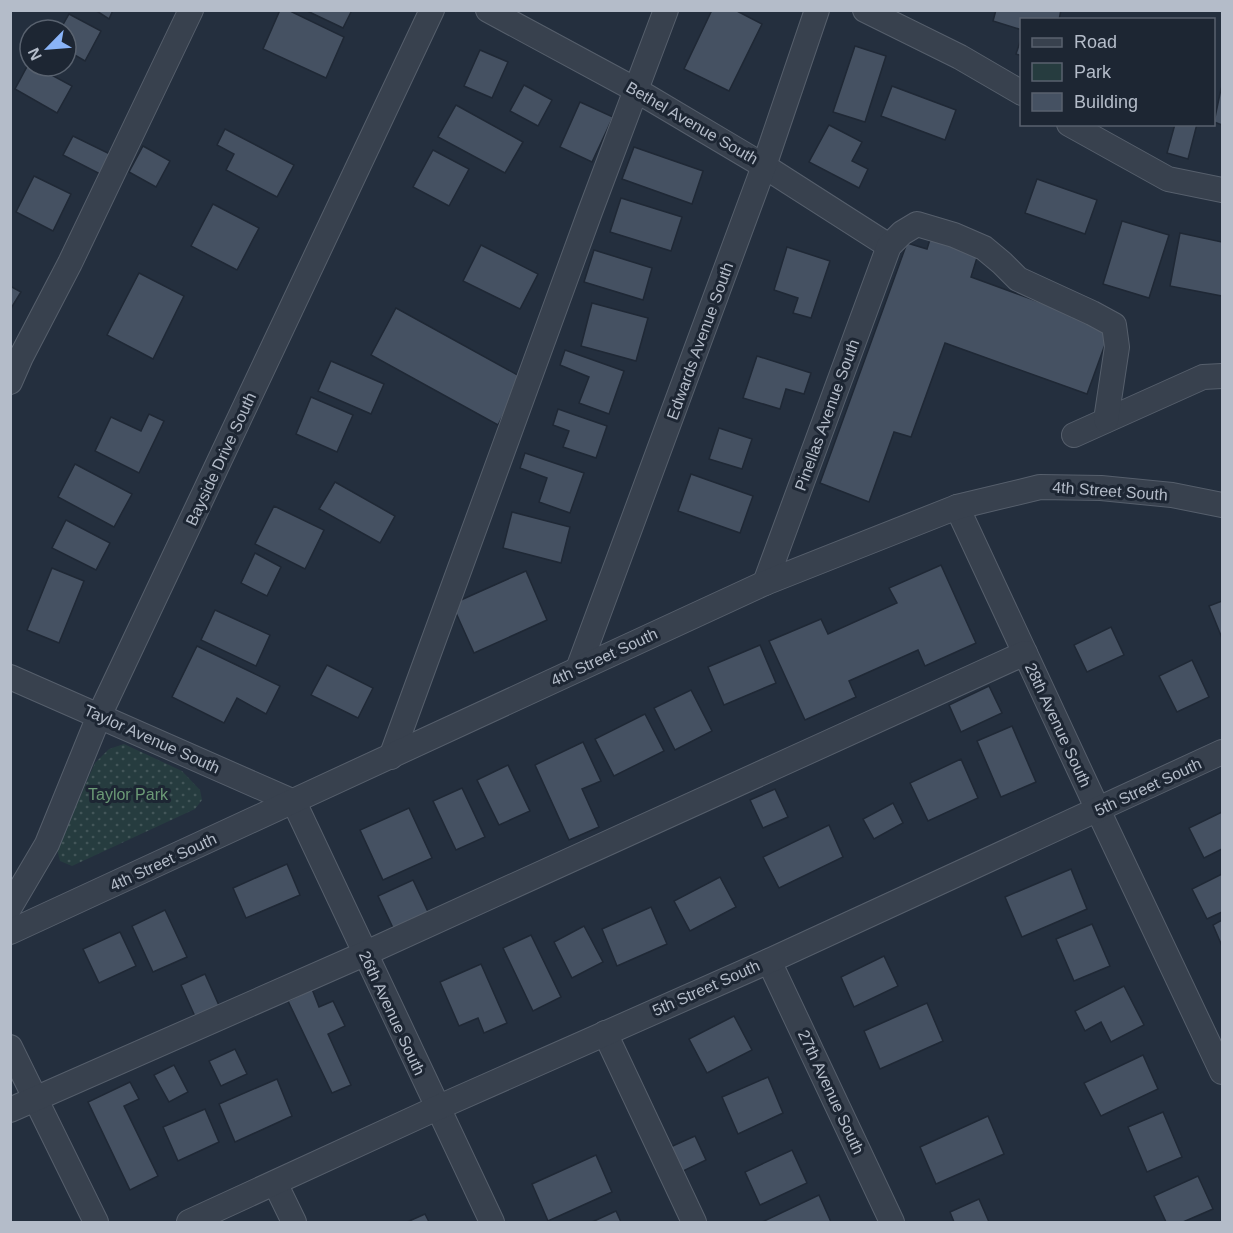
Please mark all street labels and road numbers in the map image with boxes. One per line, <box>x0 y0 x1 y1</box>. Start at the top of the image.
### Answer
street label: Bethel Avenue South <box>623 78 761 168</box>
street label: Edwards Avenue South <box>664 260 736 422</box>
street label: Pinellas Avenue South <box>792 337 862 493</box>
street label: Bayside Drive South <box>183 390 259 528</box>
street label: 4th Street South <box>1052 478 1168 504</box>
street label: 4th Street South <box>548 625 660 689</box>
street label: 28th Avenue South <box>1022 660 1094 790</box>
street label: Taylor Avenue South <box>82 701 222 777</box>
street label: 5th Street South <box>1092 755 1204 819</box>
street label: 4th Street South <box>107 830 219 894</box>
street label: 26th Avenue South <box>356 948 428 1078</box>
street label: 5th Street South <box>650 957 762 1019</box>
street label: 27th Avenue South <box>795 1027 867 1157</box>

